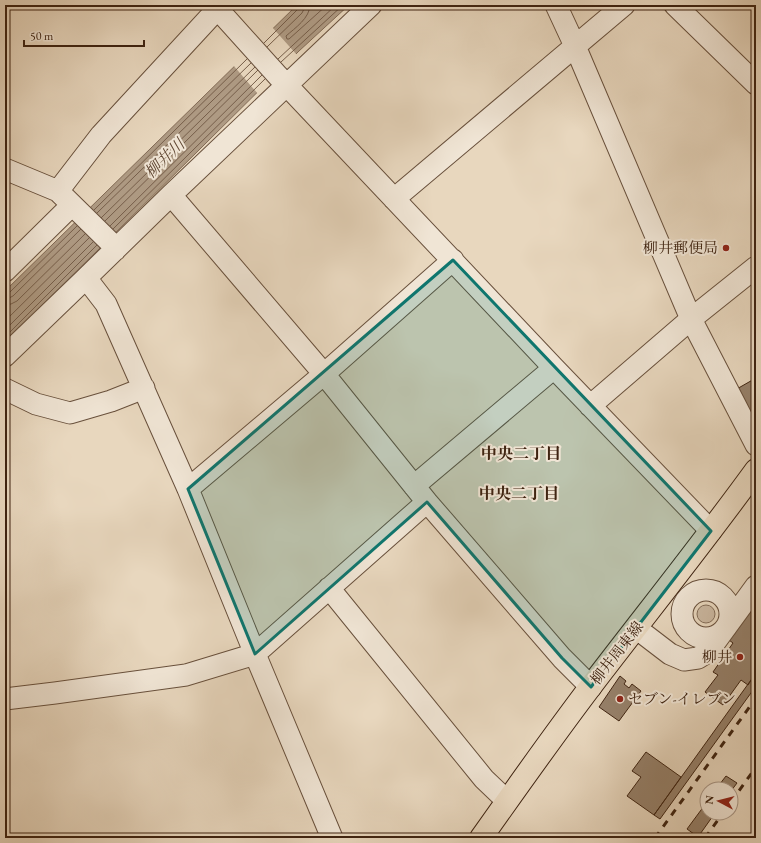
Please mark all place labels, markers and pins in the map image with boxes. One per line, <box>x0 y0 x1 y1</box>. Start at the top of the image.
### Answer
place label: 柳井郵便局 <box>643 238 718 257</box>
marker: 柳井郵便局 <box>721 243 731 253</box>
place label: 柳井 <box>702 647 732 666</box>
marker: 柳井 <box>735 652 745 662</box>
place label: セブン-イレブン <box>628 689 736 708</box>
marker: セブン-イレブン <box>615 694 625 704</box>

